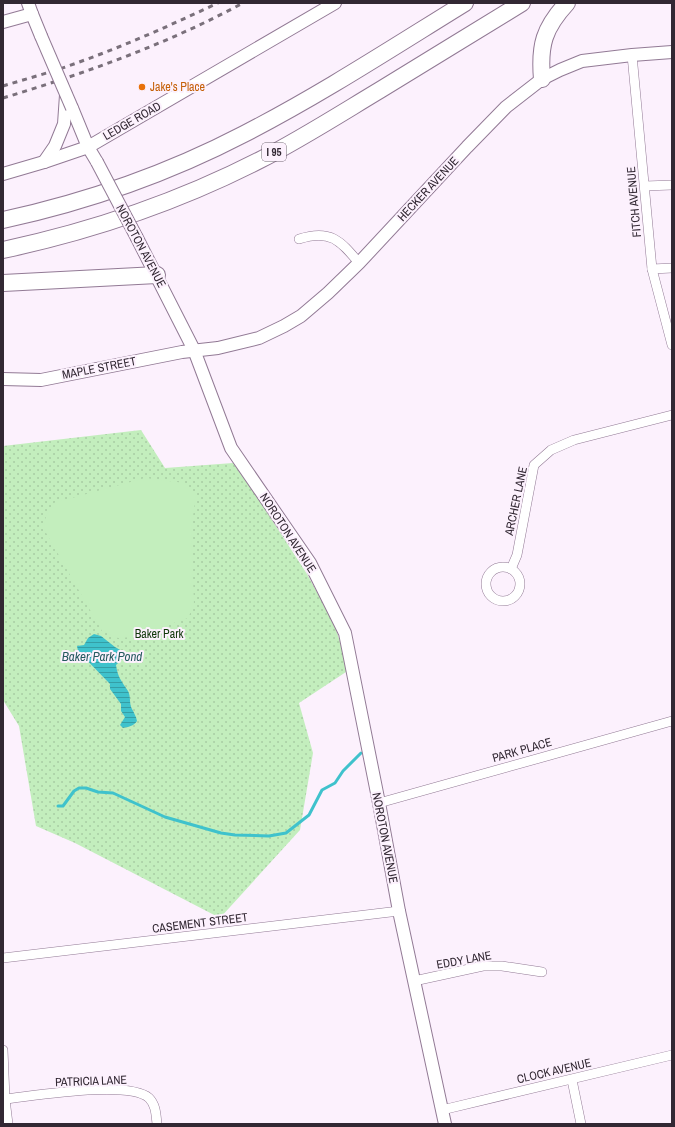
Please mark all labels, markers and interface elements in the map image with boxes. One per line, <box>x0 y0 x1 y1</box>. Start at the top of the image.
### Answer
place label: Jake's Place <box>150 79 205 95</box>
marker: Jake's Place <box>137 82 147 92</box>
street label: LEDGE ROAD <box>100 98 164 144</box>
road number: I 95 <box>262 143 286 161</box>
street label: HECKER AVENUE <box>394 153 462 225</box>
street label: FITCH AVENUE <box>623 166 645 238</box>
street label: NOROTON AVENUE <box>112 202 170 290</box>
street label: MAPLE STREET <box>61 353 137 383</box>
street label: ARCHER LANE <box>501 465 531 538</box>
street label: NOROTON AVENUE <box>256 490 320 576</box>
park label: Baker Park <box>135 626 183 642</box>
water label: Baker Park Pond <box>62 648 142 665</box>
street label: PARK PLACE <box>490 734 554 766</box>
street label: NOROTON AVENUE <box>368 791 402 885</box>
street label: CASEMENT STREET <box>151 909 249 937</box>
street label: EDDY LANE <box>435 947 493 973</box>
street label: CLOCK AVENUE <box>515 1055 593 1087</box>
street label: PATRICIA LANE <box>55 1072 127 1090</box>

